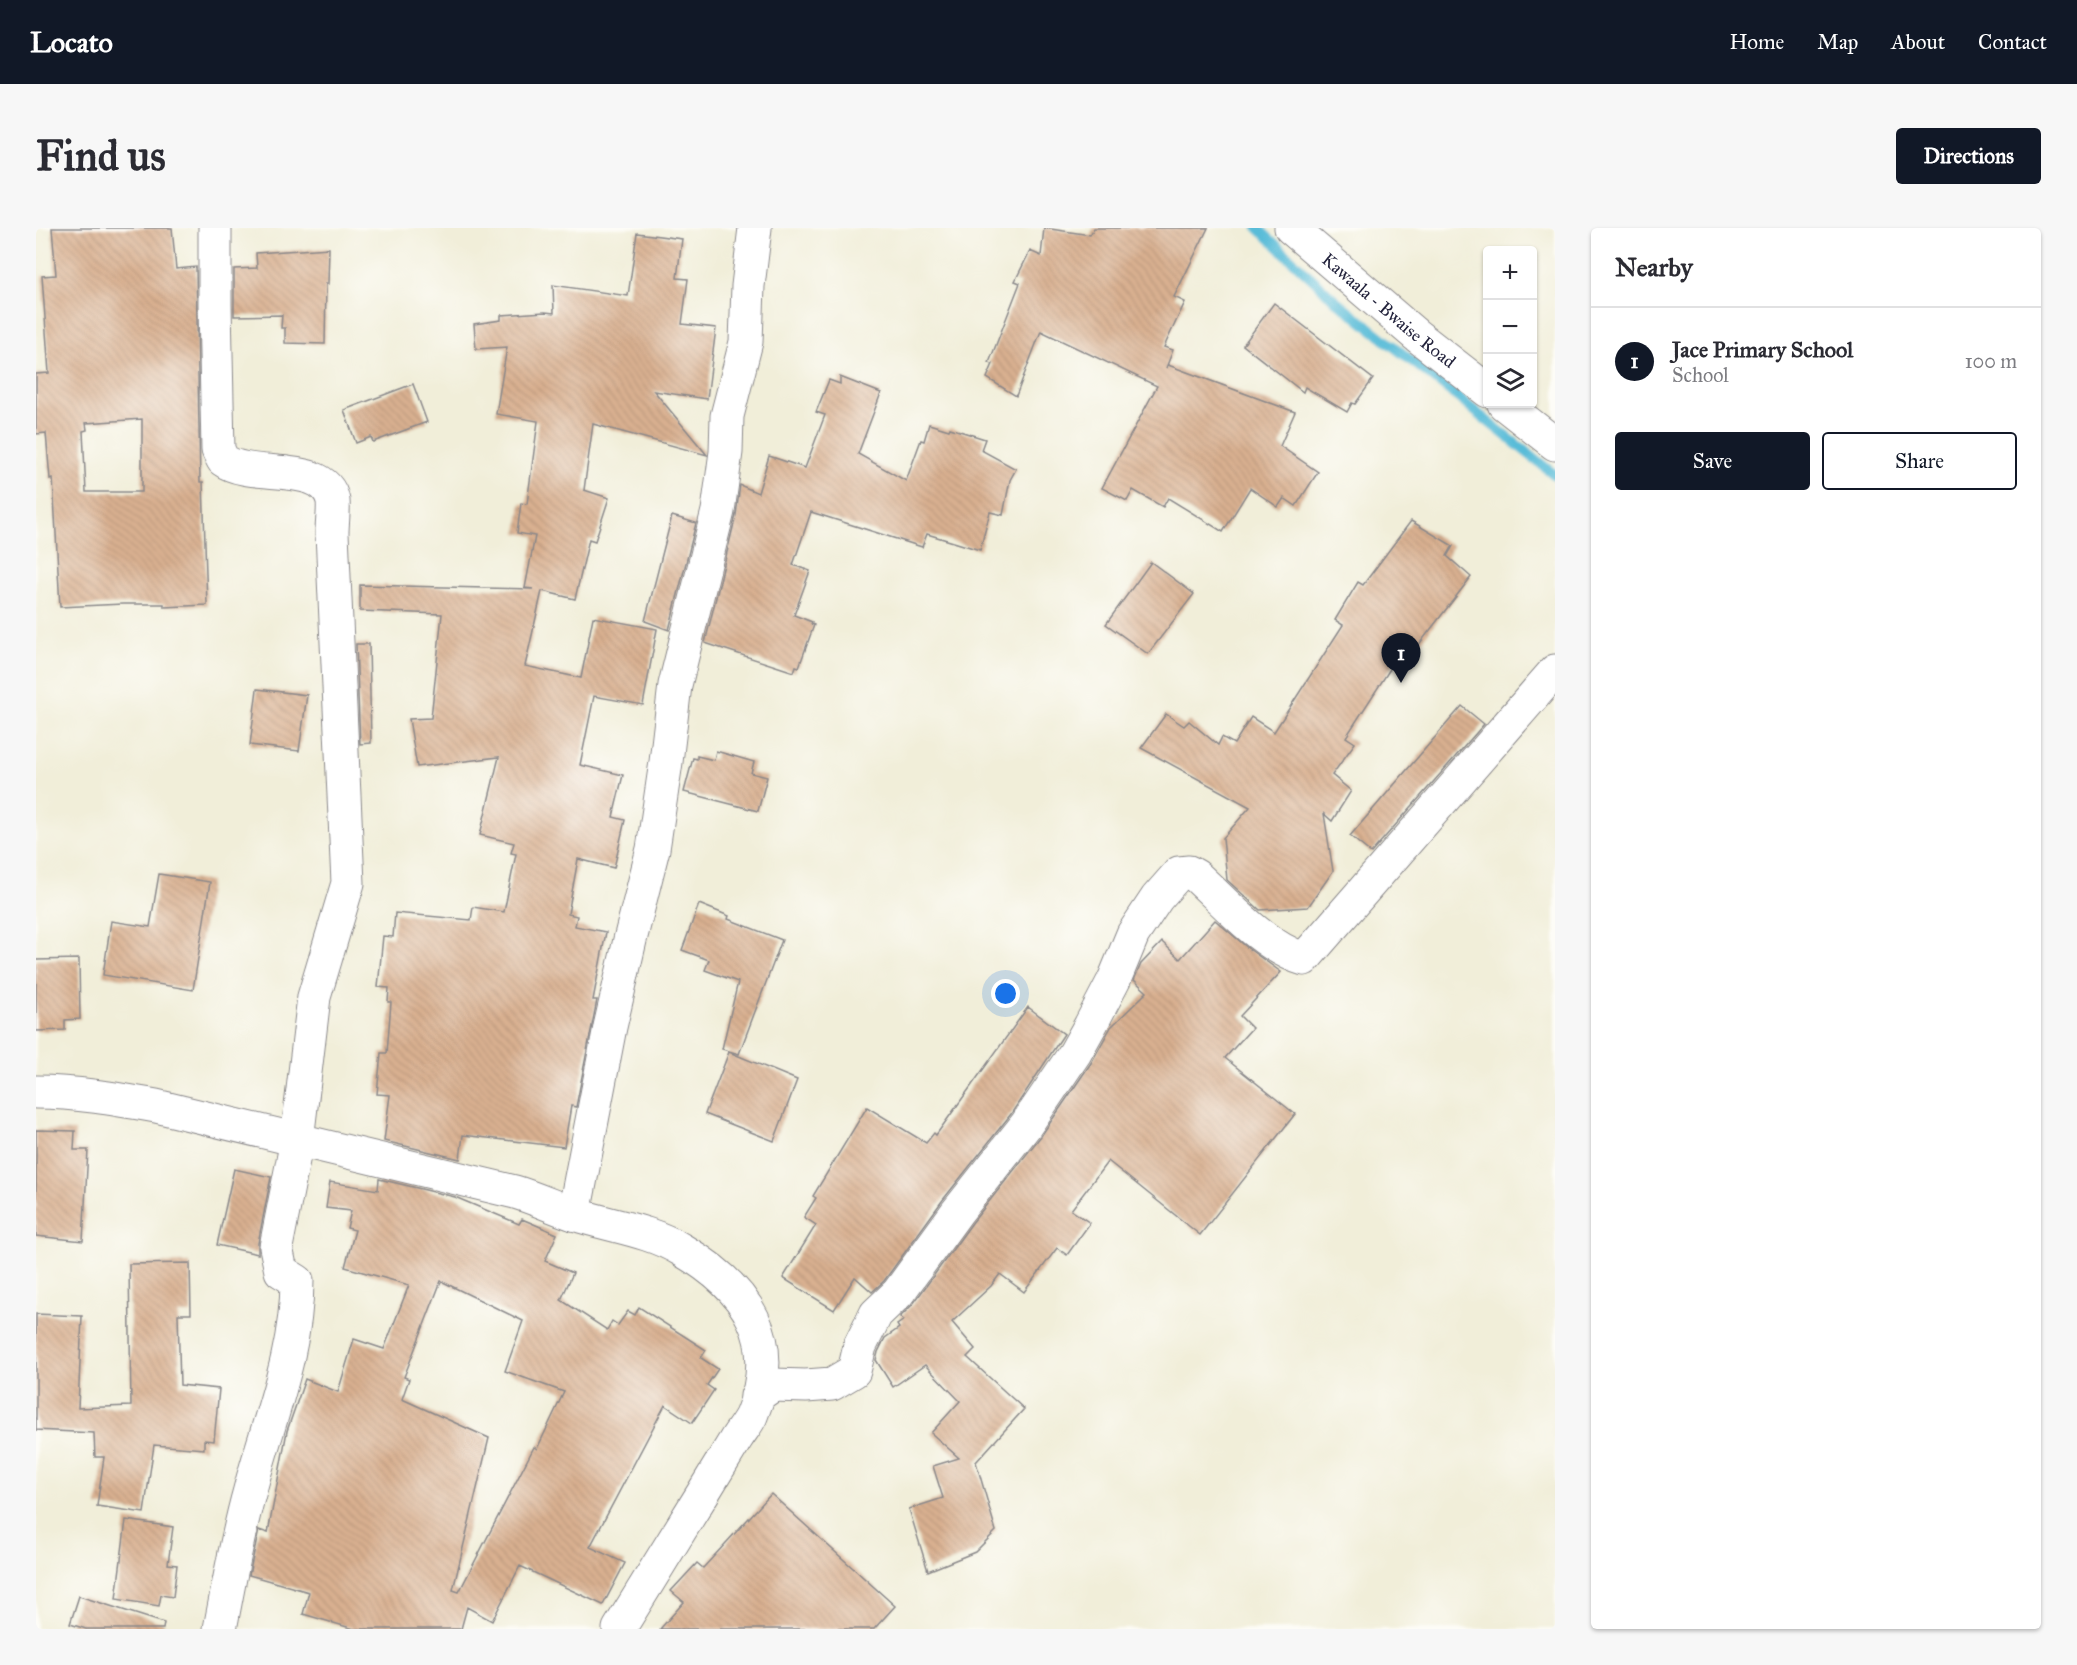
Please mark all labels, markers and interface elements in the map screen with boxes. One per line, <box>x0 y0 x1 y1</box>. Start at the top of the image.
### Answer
text: Locato <box>30 25 113 60</box>
text: Home <box>1729 29 1784 55</box>
text: Map <box>1817 29 1858 55</box>
text: About <box>1891 29 1945 55</box>
text: Contact <box>1978 29 2047 55</box>
button: Directions <box>1896 128 2041 184</box>
text: Find us <box>36 130 166 182</box>
map controls <box>1483 246 1537 408</box>
button: + <box>1483 246 1537 300</box>
street label: Kawaala - Bwaise Road <box>1317 248 1460 373</box>
text: Nearby <box>1615 251 1693 283</box>
button: − <box>1483 300 1537 354</box>
text: Jace Primary School <box>1672 336 1853 363</box>
text: 1 <box>1631 349 1638 373</box>
text: 100 m <box>1965 349 2017 373</box>
button: layers <box>1483 354 1537 408</box>
text: School <box>1672 363 1729 387</box>
button: Save <box>1615 432 1810 490</box>
button: Share <box>1822 432 2017 490</box>
pin: 1 <box>1382 634 1420 683</box>
your location <box>991 979 1020 1008</box>

